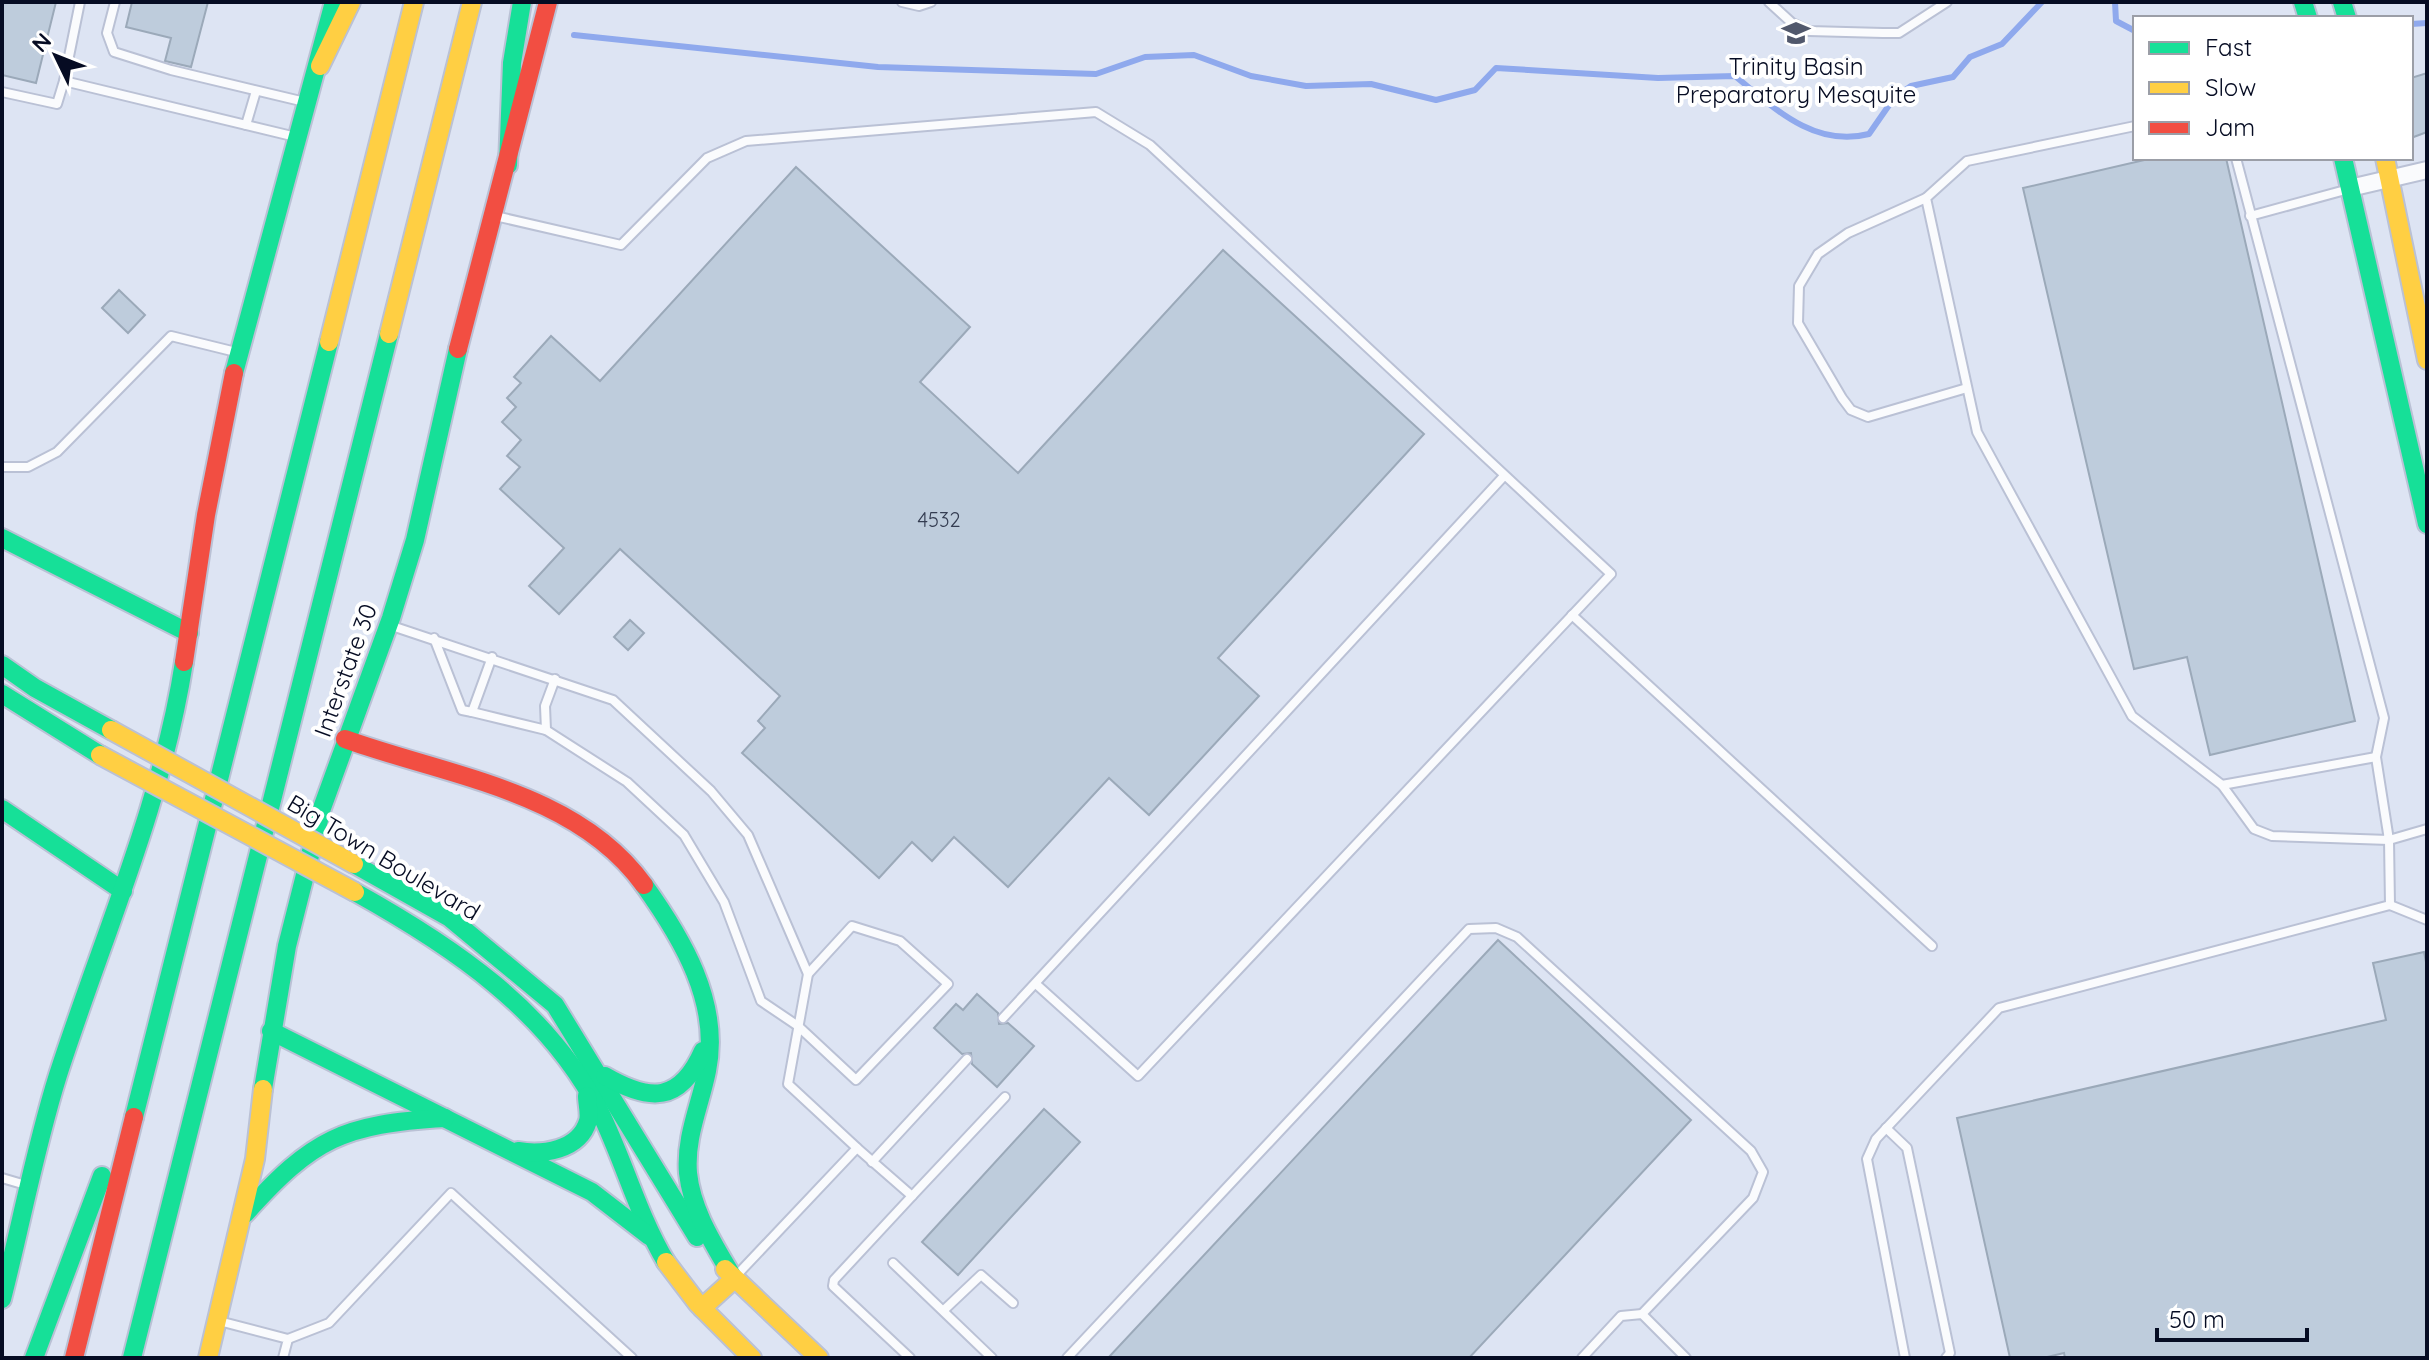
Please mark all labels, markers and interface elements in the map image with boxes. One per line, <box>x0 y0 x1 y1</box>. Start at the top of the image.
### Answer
north arrow <box>16 16 96 96</box>
legend <box>2133 16 2413 160</box>
school or university icon: Trinity Basin Preparatory Mesquite <box>1781 18 1811 48</box>
text: N <box>26 27 57 58</box>
text: Fast <box>2205 32 2252 62</box>
place label: Trinity Basin Preparatory Mesquite <box>1676 51 1916 109</box>
text: Slow <box>2205 72 2256 102</box>
text: Jam <box>2205 112 2255 142</box>
house number: 4532 <box>917 507 961 532</box>
street label: Interstate 30 <box>307 599 383 741</box>
street label: Big Town Boulevard <box>282 788 486 926</box>
scale bar <box>2157 1292 2307 1342</box>
text: 50 m <box>2169 1304 2225 1334</box>

